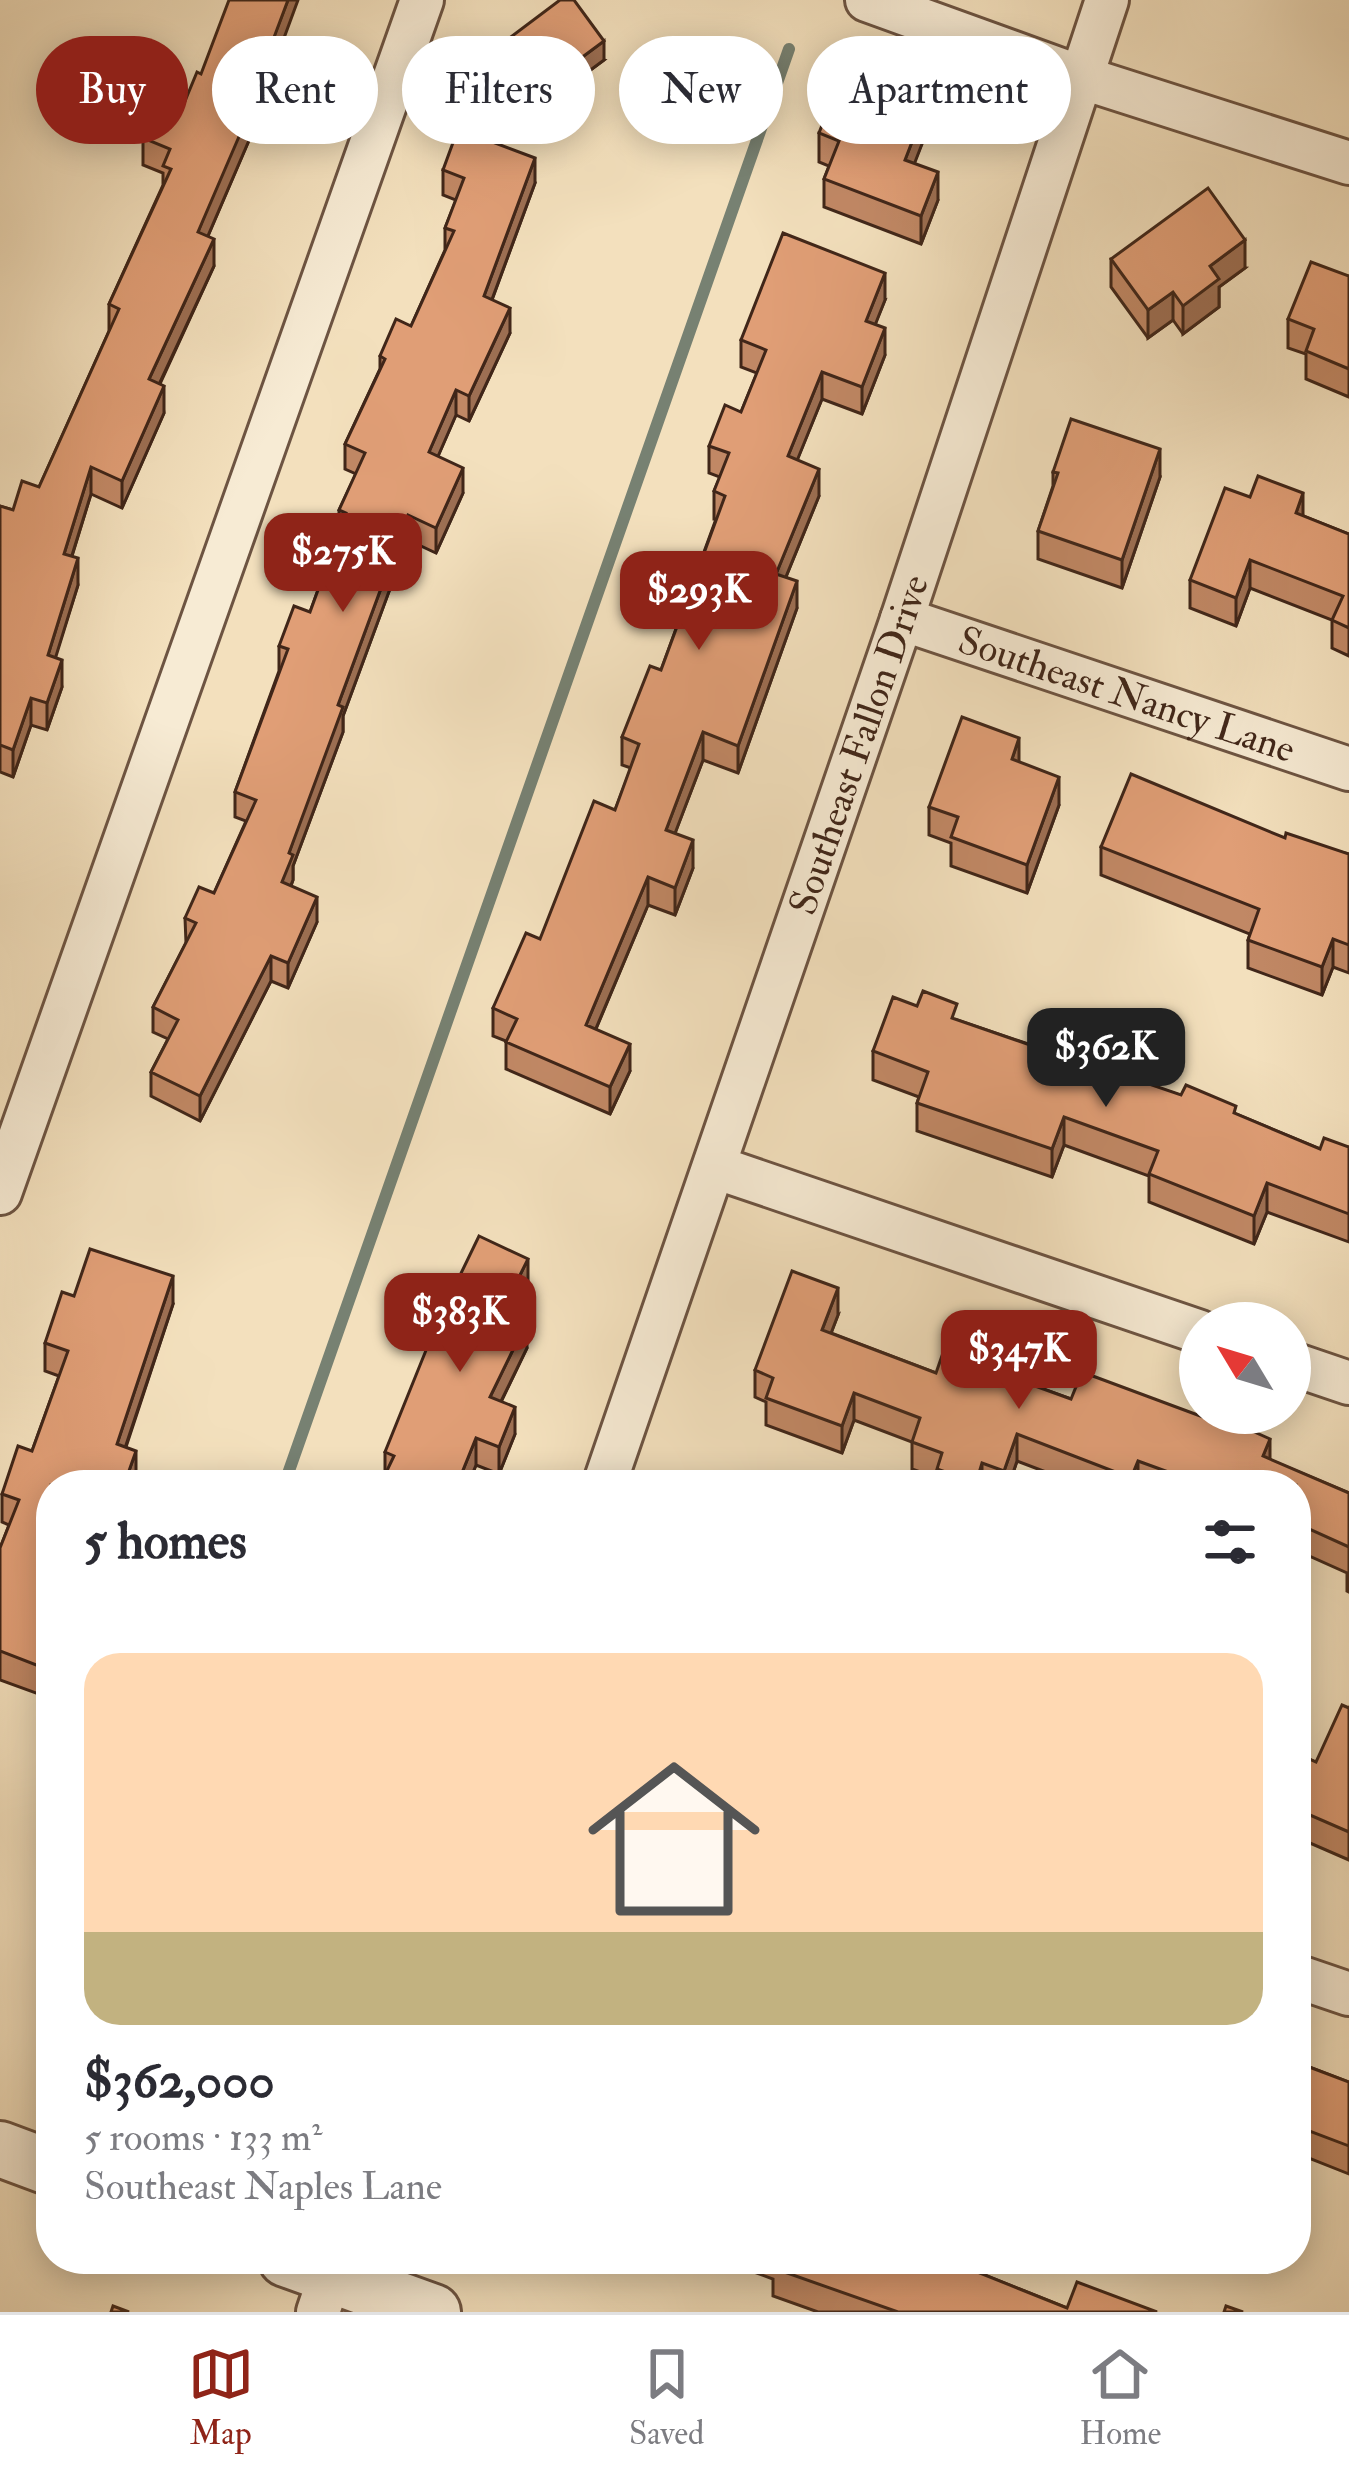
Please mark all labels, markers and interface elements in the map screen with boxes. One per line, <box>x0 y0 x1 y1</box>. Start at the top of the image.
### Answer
chip: Buy <box>36 36 188 144</box>
chip: Rent <box>212 36 378 144</box>
chip: Filters <box>402 36 595 144</box>
chip: New <box>619 36 783 144</box>
chip: Apartment <box>807 36 1071 144</box>
pin: $275K <box>259 513 427 615</box>
text: $275K <box>291 527 395 576</box>
pin: $293K <box>615 551 783 653</box>
text: $293K <box>647 565 751 614</box>
street label: Southeast Fallon Drive <box>778 568 939 921</box>
street label: Southeast Nancy Lane <box>952 615 1301 774</box>
pin: $362K <box>1022 1008 1190 1110</box>
text: $362K <box>1054 1022 1158 1071</box>
pin: $383K <box>376 1273 544 1375</box>
text: $383K <box>411 1287 509 1336</box>
north arrow <box>1179 1302 1311 1434</box>
map controls <box>1179 1302 1311 1434</box>
pin: $347K <box>935 1310 1103 1412</box>
text: $347K <box>968 1324 1070 1373</box>
icon: filters <box>1197 1509 1263 1575</box>
text: 5 homes <box>84 1510 247 1574</box>
icon: home <box>566 1731 782 1947</box>
text: $362,000 <box>84 2049 275 2113</box>
text: 5 rooms · 133 m² <box>84 2113 322 2162</box>
text: Southeast Naples Lane <box>84 2162 442 2211</box>
tab: Map <box>188 2341 254 2454</box>
tab: Saved <box>629 2341 704 2454</box>
tab: Home <box>1080 2341 1161 2454</box>

